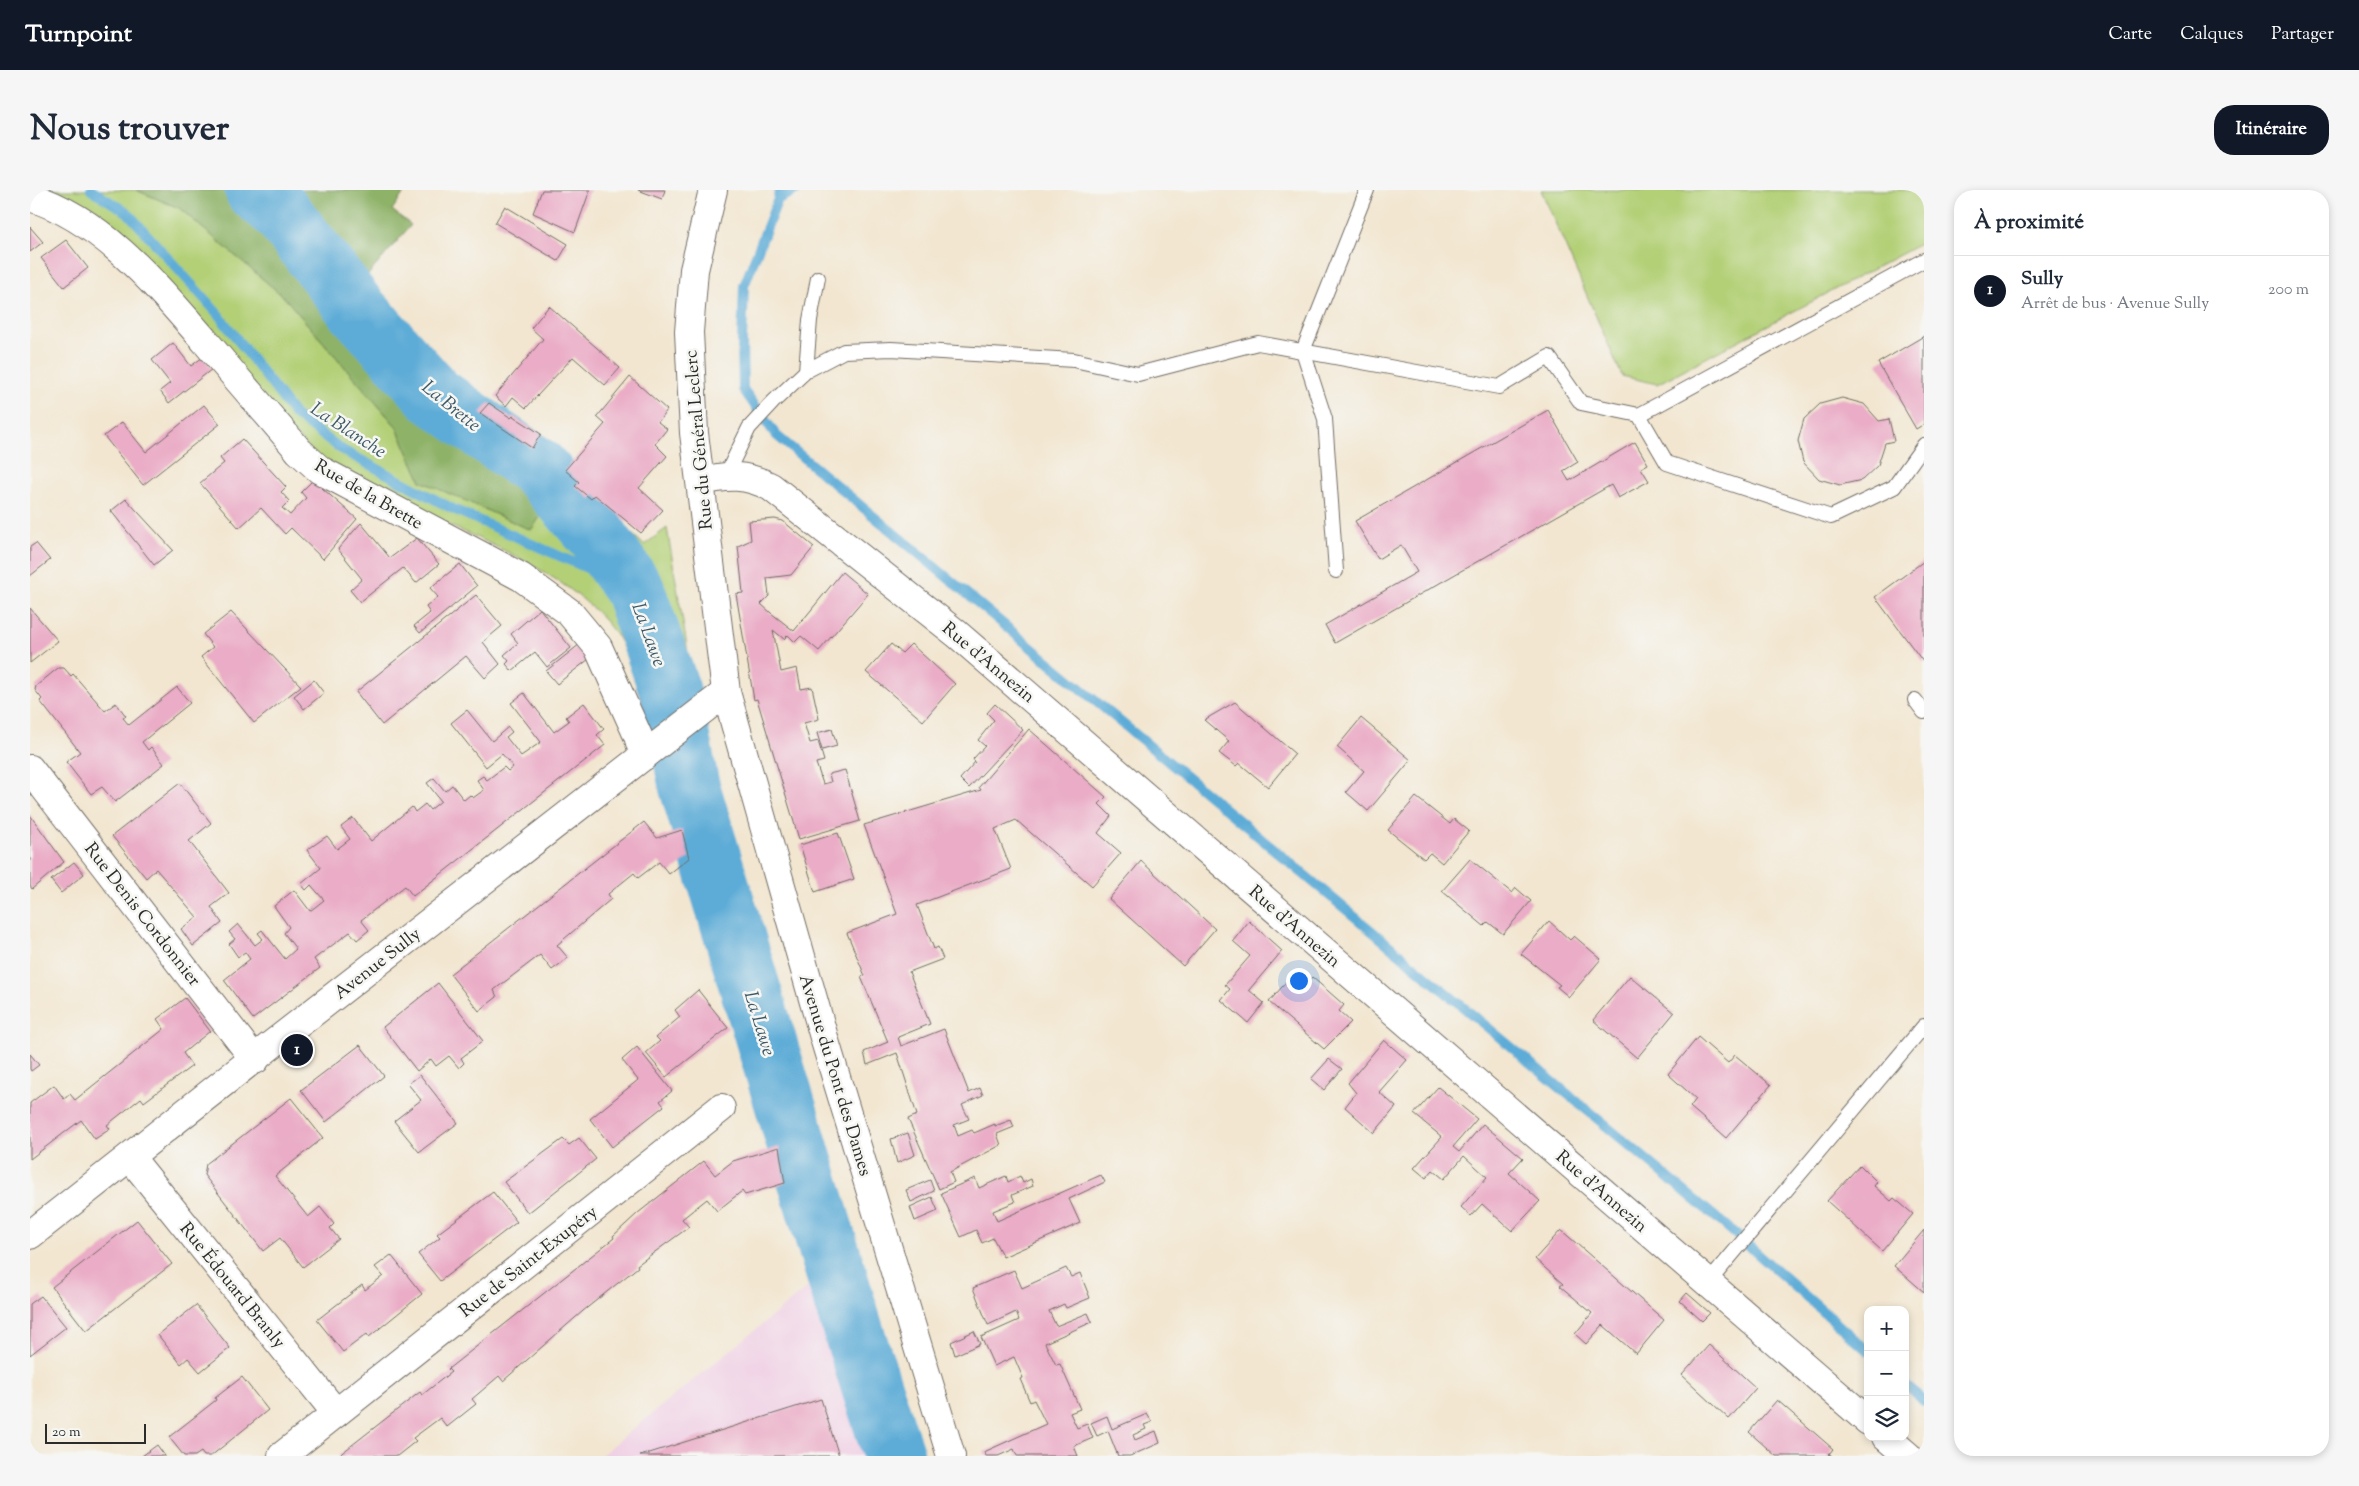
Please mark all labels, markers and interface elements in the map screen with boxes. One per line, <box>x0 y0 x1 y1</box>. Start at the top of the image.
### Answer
text: Turnpoint <box>25 18 132 52</box>
text: Carte <box>2109 22 2152 48</box>
text: Calques <box>2180 22 2243 48</box>
text: Partager <box>2271 22 2334 48</box>
text: Nous trouver <box>30 105 229 156</box>
button: Itinéraire <box>2214 105 2329 155</box>
text: À proximité <box>1974 208 2084 238</box>
text: Sully <box>2021 266 2063 293</box>
text: 1 <box>1987 279 1993 302</box>
text: 200 m <box>2268 279 2309 302</box>
text: Arrêt de bus · Avenue Sully <box>2021 293 2209 316</box>
street label: Rue du Général Leclerc <box>679 349 721 531</box>
water label: La Brette <box>415 375 486 439</box>
water label: La Blanche <box>304 396 391 466</box>
street label: Rue de la Brette <box>309 454 427 537</box>
water label: La Lawe <box>624 599 672 671</box>
street label: Rue d'Annezin <box>936 617 1040 710</box>
street label: Rue Denis Cordonnier <box>77 838 206 993</box>
street label: Rue d'Annezin <box>1242 880 1346 975</box>
street label: Avenue Sully <box>329 922 427 1007</box>
your location <box>1286 968 1312 994</box>
street label: Avenue du Pont des Dames <box>791 971 877 1180</box>
water label: La Lawe <box>736 988 781 1060</box>
pin: 1 <box>281 1031 313 1069</box>
street label: Rue d'Annezin <box>1549 1145 1653 1240</box>
street label: Rue de Saint-Exupéry <box>455 1200 604 1325</box>
street label: Rue Édouard Branly <box>172 1218 291 1355</box>
map controls <box>1864 1306 1909 1441</box>
button: + <box>1864 1306 1909 1351</box>
button: − <box>1864 1351 1909 1396</box>
button: layers <box>1864 1396 1909 1441</box>
scale bar <box>45 1421 146 1444</box>
text: 20 m <box>52 1423 81 1443</box>

